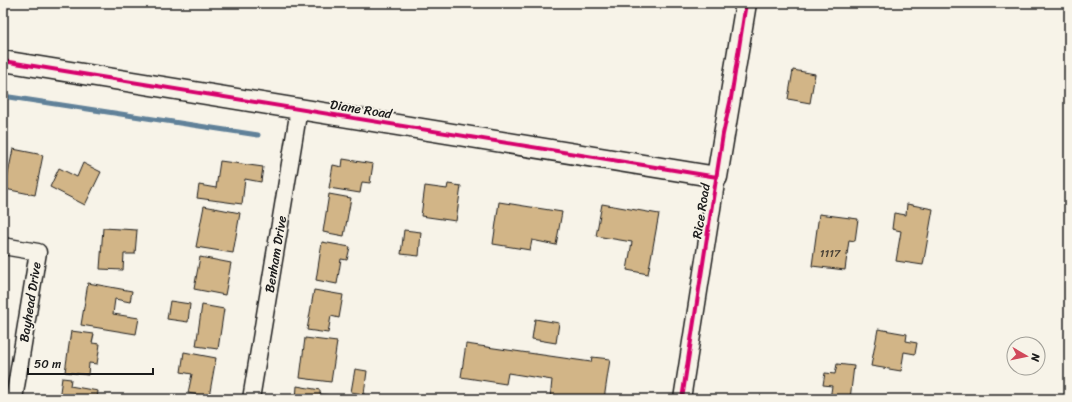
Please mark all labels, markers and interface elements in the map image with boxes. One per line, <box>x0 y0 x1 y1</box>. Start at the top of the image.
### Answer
street label: Diane Road <box>328 93 395 125</box>
street label: Rice Road <box>685 181 717 240</box>
street label: Benham Drive <box>257 213 293 294</box>
house number: 1117 <box>820 244 841 263</box>
street label: Bayhead Drive <box>12 260 48 344</box>
north arrow <box>1006 336 1046 376</box>
scale bar <box>28 350 153 376</box>
text: N <box>1025 351 1046 363</box>
text: 50 m <box>34 353 61 375</box>

